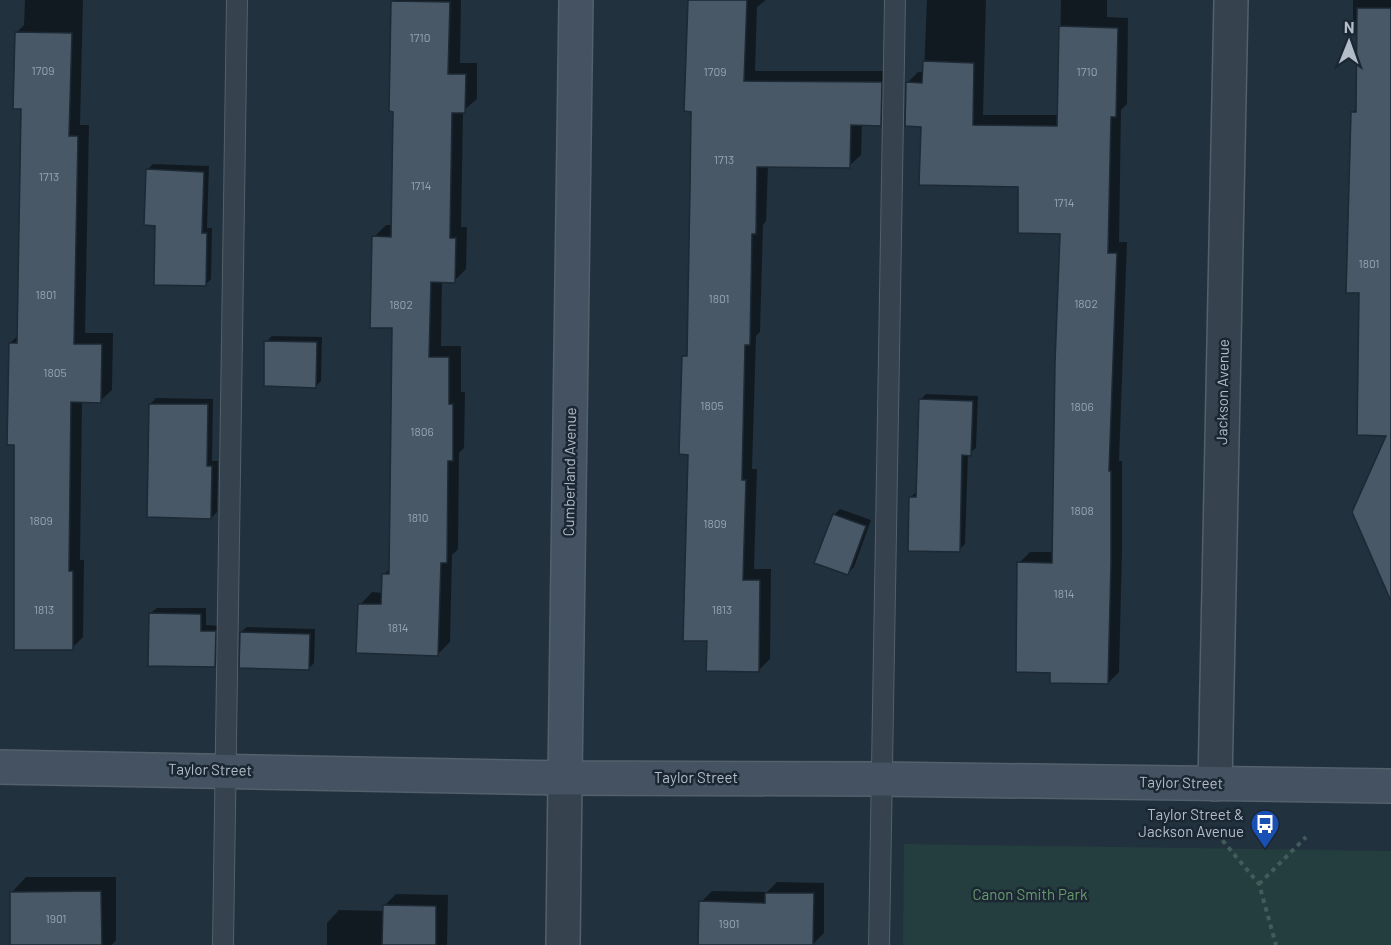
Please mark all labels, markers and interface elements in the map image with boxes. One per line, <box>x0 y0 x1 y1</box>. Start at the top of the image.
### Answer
north arrow <box>1319 12 1379 72</box>
text: N <box>1344 17 1355 36</box>
house number: 1710 <box>410 30 430 44</box>
house number: 1709 <box>32 63 54 77</box>
house number: 1709 <box>704 64 726 78</box>
house number: 1710 <box>1077 64 1097 78</box>
house number: 1713 <box>714 152 734 166</box>
house number: 1713 <box>39 169 59 183</box>
house number: 1714 <box>411 178 431 192</box>
house number: 1714 <box>1054 195 1074 209</box>
house number: 1801 <box>1358 256 1380 270</box>
house number: 1801 <box>35 287 57 301</box>
house number: 1801 <box>708 291 730 305</box>
house number: 1802 <box>1074 296 1098 310</box>
house number: 1802 <box>389 297 413 311</box>
street label: Jackson Avenue <box>1212 339 1232 445</box>
house number: 1805 <box>43 365 67 379</box>
house number: 1805 <box>700 398 724 412</box>
house number: 1806 <box>1070 399 1094 413</box>
street label: Cumberland Avenue <box>559 407 579 537</box>
house number: 1806 <box>410 424 434 438</box>
house number: 1808 <box>1070 503 1094 517</box>
house number: 1810 <box>407 510 429 524</box>
house number: 1809 <box>29 513 53 527</box>
house number: 1809 <box>703 516 727 530</box>
house number: 1814 <box>1054 586 1074 600</box>
house number: 1813 <box>34 602 54 616</box>
house number: 1813 <box>712 602 732 616</box>
house number: 1814 <box>388 620 408 634</box>
street label: Taylor Street <box>168 759 252 779</box>
street label: Taylor Street <box>654 768 738 786</box>
street label: Taylor Street <box>1139 772 1223 792</box>
place label: Taylor Street & Jackson Avenue <box>1138 805 1244 840</box>
bus stop icon: Taylor Street & Jackson Avenue <box>1249 808 1281 850</box>
park label: Canon Smith Park <box>973 885 1088 903</box>
house number: 1901 <box>45 911 67 925</box>
house number: 1901 <box>718 916 740 930</box>

